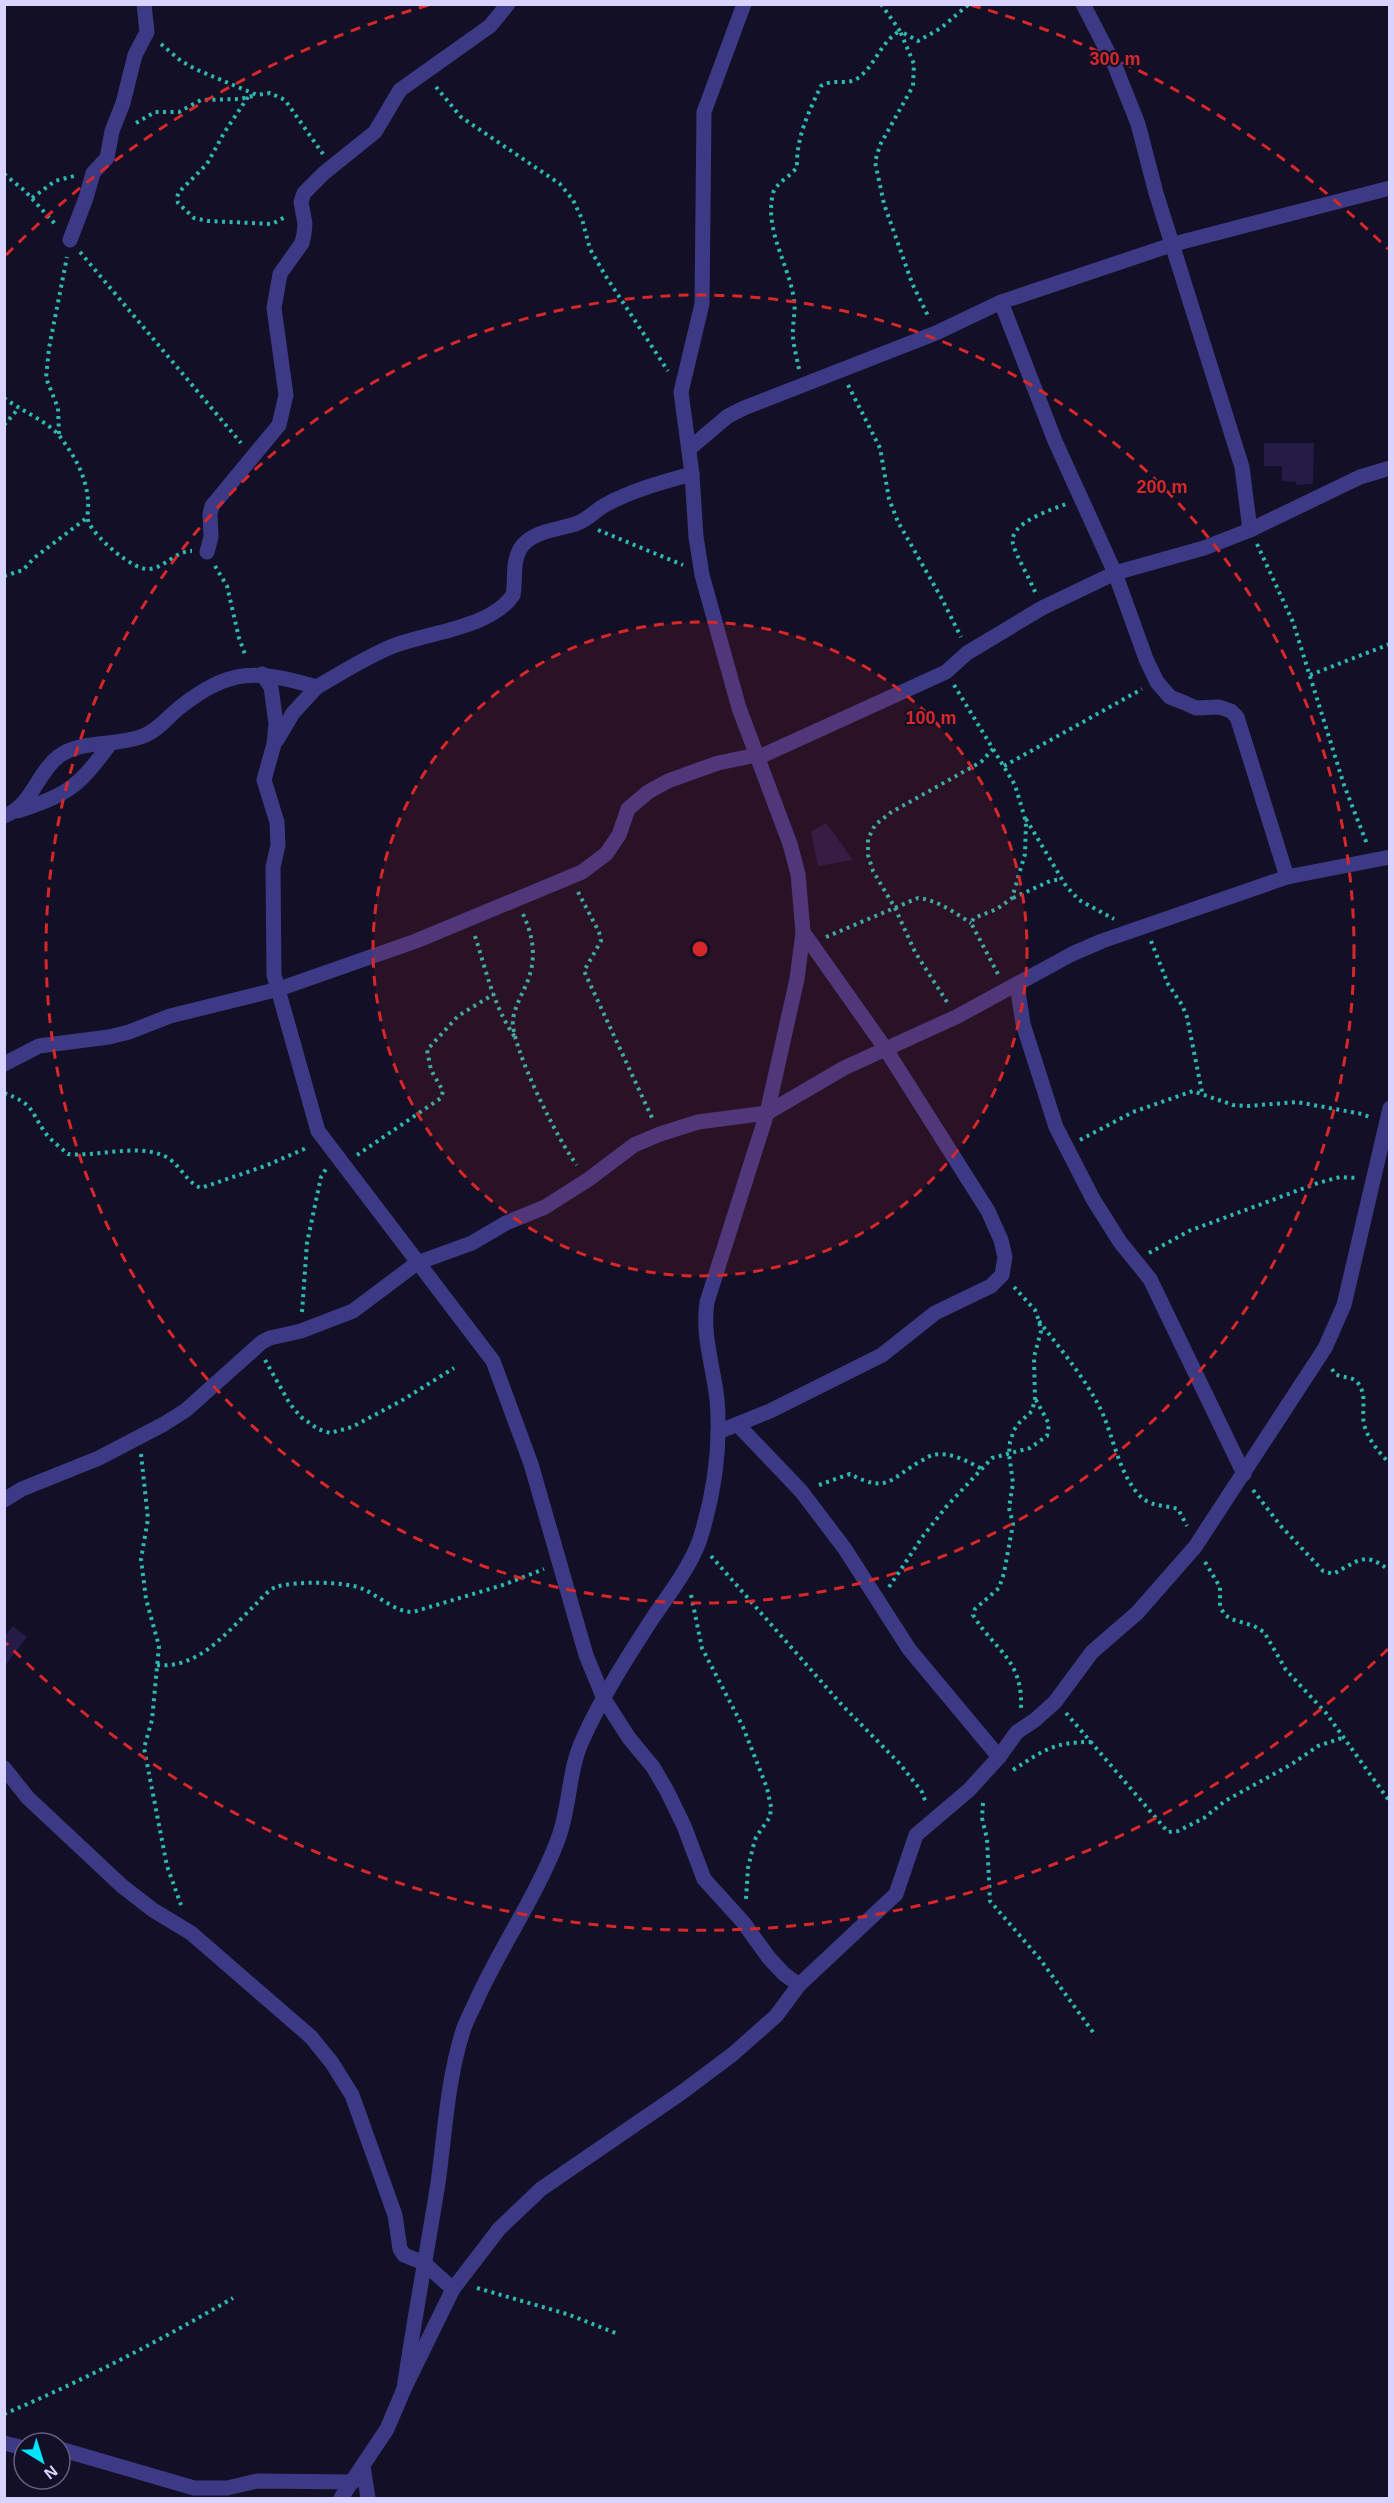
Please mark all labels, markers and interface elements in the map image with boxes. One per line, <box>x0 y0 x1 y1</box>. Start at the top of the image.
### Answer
text: 300 m <box>1089 49 1141 69</box>
text: 200 m <box>1136 477 1188 497</box>
text: 100 m <box>905 708 957 728</box>
centre of rings <box>690 939 710 959</box>
north arrow <box>12 2431 72 2491</box>
text: N <box>41 2462 61 2483</box>

